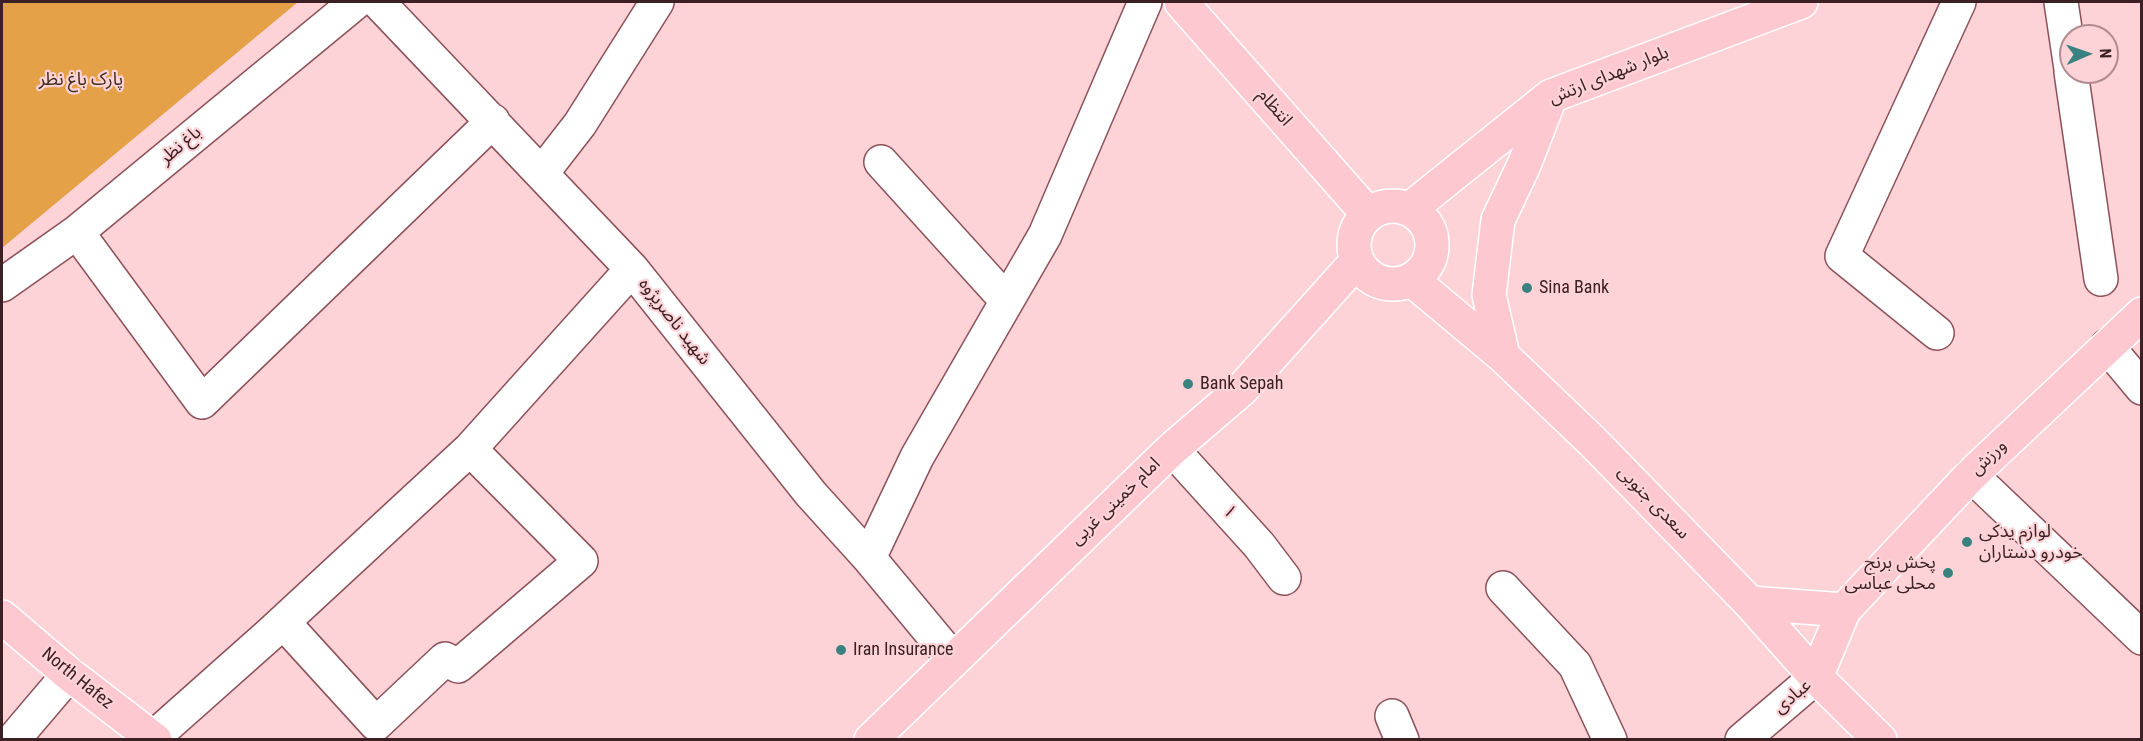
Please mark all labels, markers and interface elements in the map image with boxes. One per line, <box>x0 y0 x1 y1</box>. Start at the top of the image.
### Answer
north arrow <box>2059 24 2119 84</box>
street label: بلوار شهدای ارتش <box>1546 42 1672 110</box>
text: N <box>2096 48 2115 59</box>
park label: پارک باغ نظر <box>39 69 123 91</box>
street label: انتظام <box>1252 85 1296 131</box>
street label: باغ نظر <box>156 122 206 170</box>
street label: شهید ناصرپژوه <box>633 274 715 370</box>
place label: Sina Bank <box>1539 277 1609 299</box>
marker: Sina Bank <box>1520 281 1534 295</box>
place label: Bank Sepah <box>1200 373 1283 395</box>
marker: Bank Sepah <box>1181 377 1195 391</box>
street label: ورزش <box>1966 435 2012 481</box>
street label: امام خمینی غربی <box>1066 454 1166 550</box>
street label: سعدی جنوبی <box>1612 462 1694 544</box>
street label: ۱ <box>1218 501 1240 523</box>
place label: لوازم یدکی خودرو دستاران <box>1979 521 2083 564</box>
marker: لوازم یدکی خودرو دستاران <box>1960 535 1974 549</box>
place label: پخش برنج محلی عباسی <box>1844 552 1936 594</box>
marker: پخش برنج محلی عباسی <box>1941 566 1955 580</box>
place label: Iran Insurance <box>853 639 953 661</box>
marker: Iran Insurance <box>834 643 848 657</box>
street label: North Hafez <box>37 644 117 714</box>
street label: عبادی <box>1770 675 1816 719</box>

